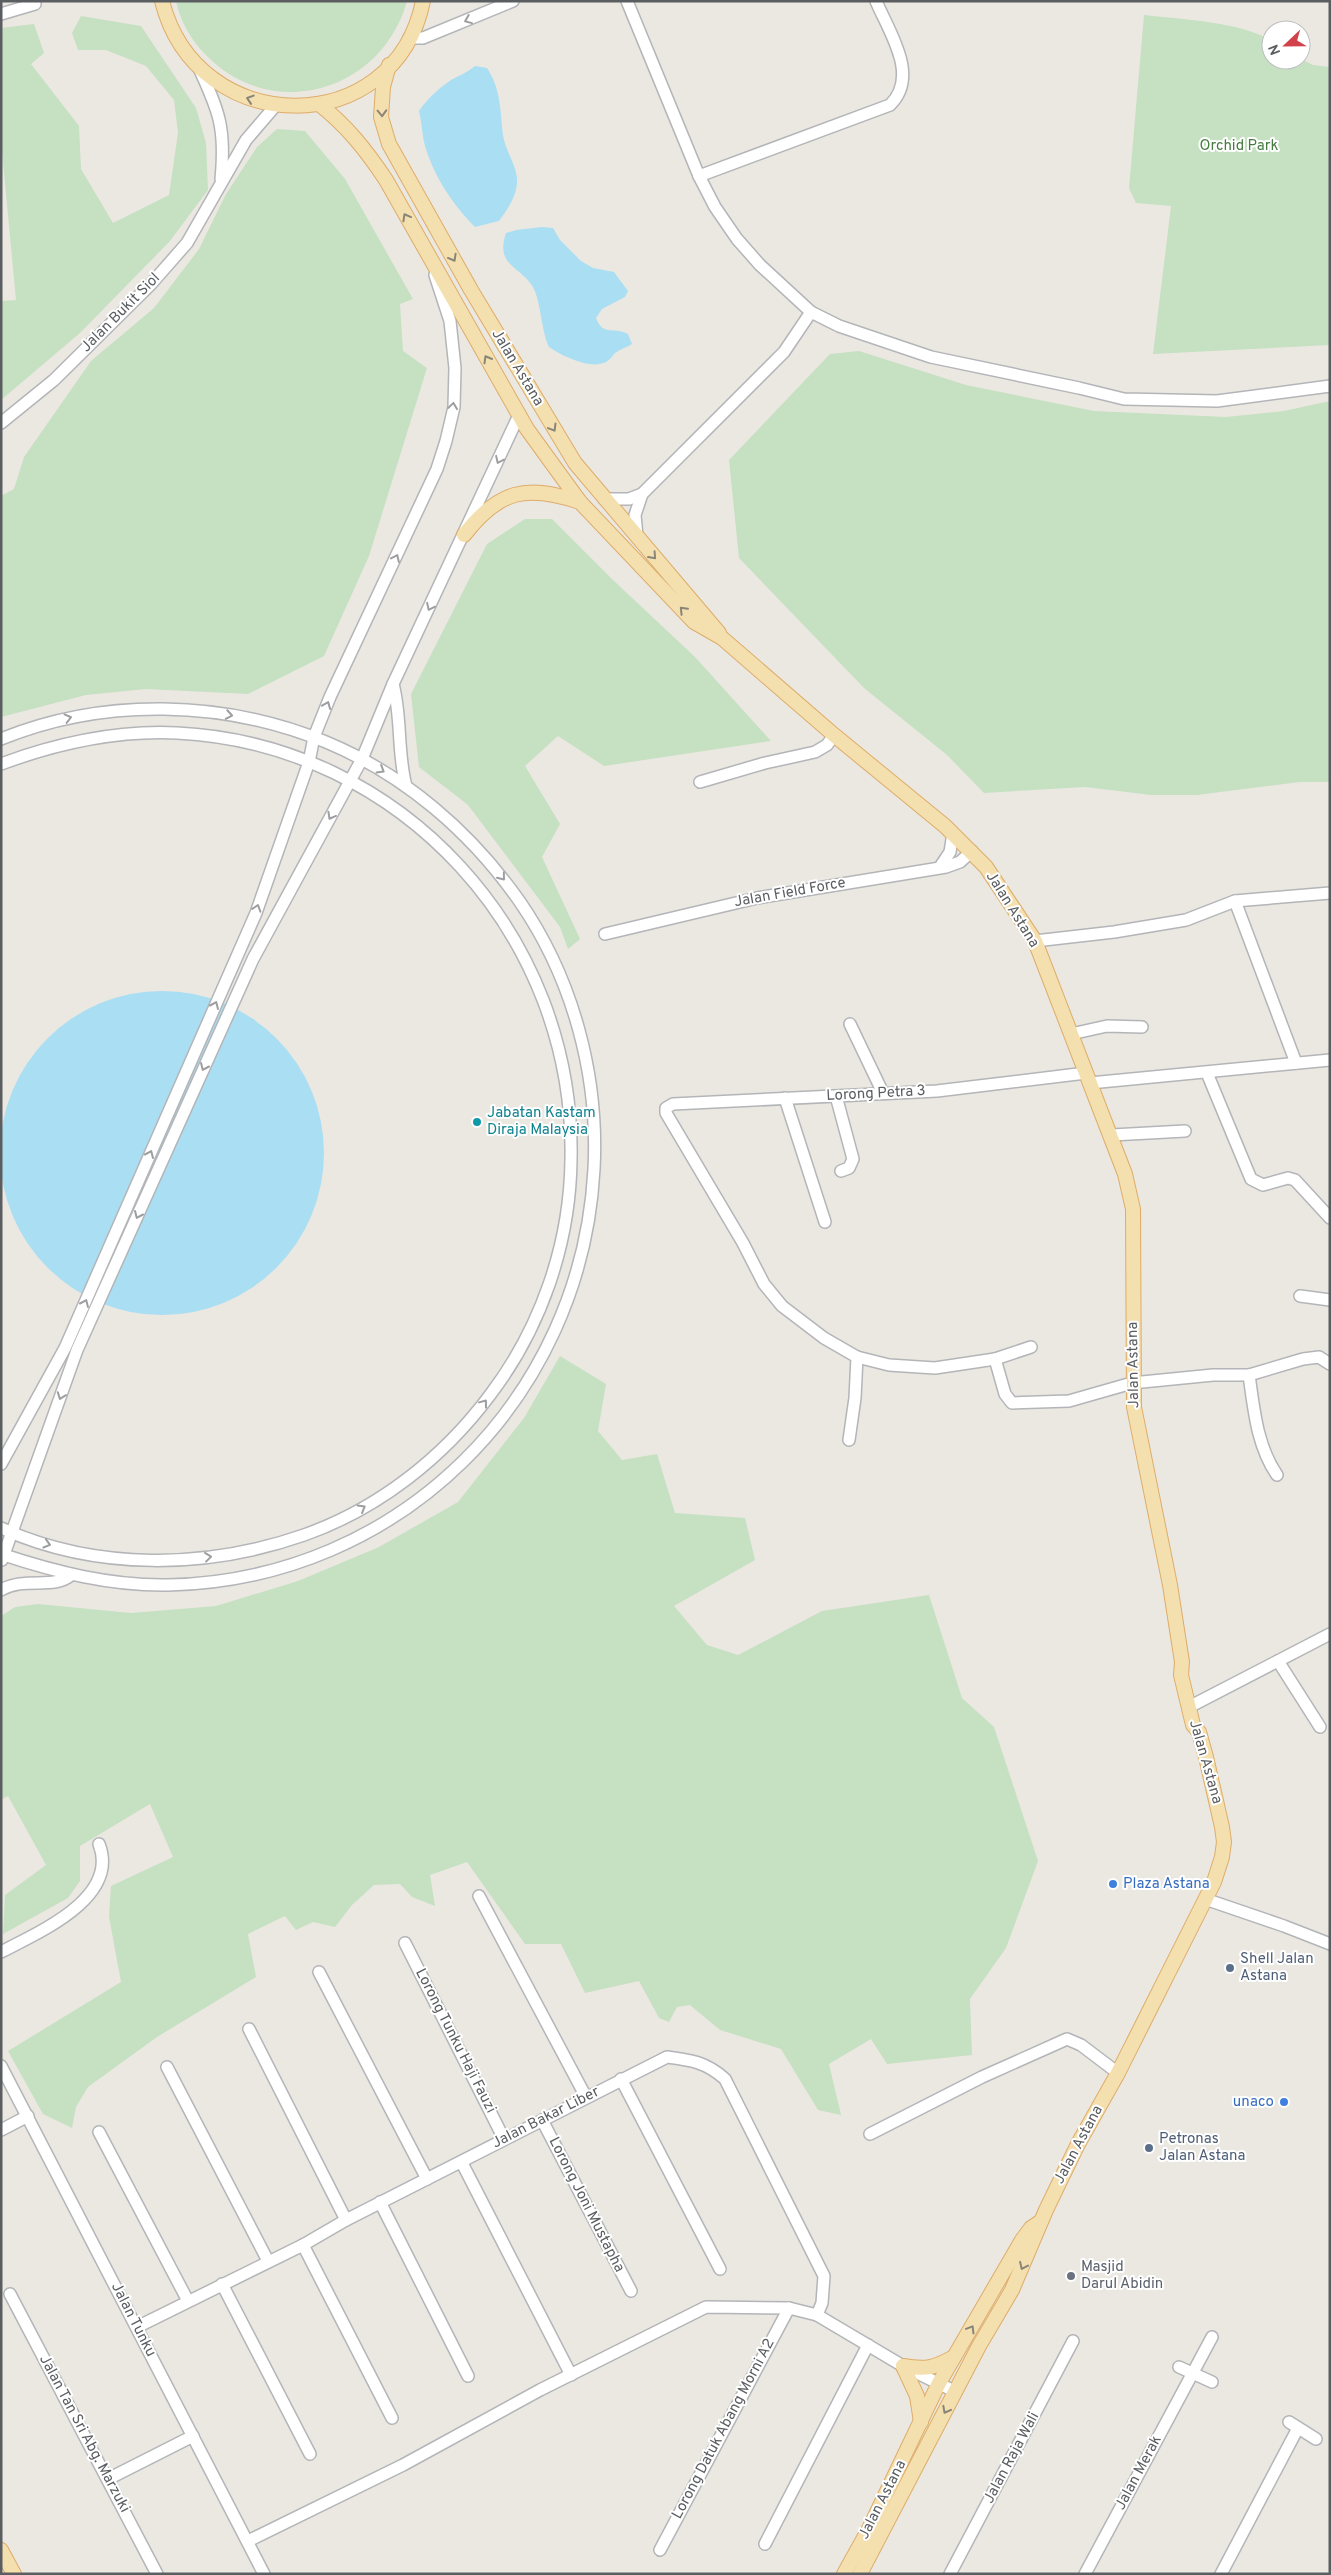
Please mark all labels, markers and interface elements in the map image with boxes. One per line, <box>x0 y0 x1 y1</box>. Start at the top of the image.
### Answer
one-way arrow <box>464 14 473 24</box>
north arrow <box>1261 20 1311 70</box>
text: N <box>1266 41 1285 57</box>
one-way arrow <box>247 95 255 105</box>
one-way arrow <box>376 110 387 118</box>
park label: Orchid Park <box>1199 137 1279 156</box>
one-way arrow <box>403 214 413 223</box>
one-way arrow <box>446 253 456 262</box>
street label: Jalan Bukit Siol <box>77 269 165 357</box>
street label: Jalan Astana <box>487 326 547 410</box>
one-way arrow <box>483 355 493 364</box>
one-way arrow <box>447 402 458 410</box>
one-way arrow <box>546 423 556 432</box>
one-way arrow <box>495 454 505 463</box>
one-way arrow <box>647 550 656 559</box>
one-way arrow <box>389 554 399 563</box>
one-way arrow <box>426 601 436 610</box>
one-way arrow <box>680 606 689 615</box>
one-way arrow <box>321 701 332 710</box>
one-way arrow <box>225 709 233 719</box>
one-way arrow <box>63 713 72 724</box>
one-way arrow <box>375 764 384 774</box>
one-way arrow <box>327 811 337 820</box>
street label: Jalan Astana <box>981 868 1043 952</box>
one-way arrow <box>496 871 504 880</box>
street label: Jalan Field Force <box>733 874 847 912</box>
one-way arrow <box>251 904 261 913</box>
one-way arrow <box>208 1001 219 1010</box>
one-way arrow <box>200 1062 211 1071</box>
street label: Lorong Petra 3 <box>826 1082 926 1106</box>
place label: Jabatan Kastam Diraja Malaysia <box>487 1104 596 1140</box>
marker: Jabatan Kastam Diraja Malaysia <box>471 1116 483 1128</box>
one-way arrow <box>143 1150 154 1159</box>
one-way arrow <box>133 1210 144 1219</box>
one-way arrow <box>78 1299 89 1308</box>
street label: Jalan Astana <box>1124 1322 1144 1408</box>
one-way arrow <box>56 1391 66 1400</box>
one-way arrow <box>478 1399 487 1409</box>
one-way arrow <box>356 1505 365 1515</box>
one-way arrow <box>43 1538 51 1548</box>
one-way arrow <box>204 1552 212 1563</box>
street label: Jalan Astana <box>1184 1718 1226 1806</box>
place label: Plaza Astana <box>1123 1875 1210 1894</box>
marker: Plaza Astana <box>1107 1878 1119 1890</box>
place label: Shell Jalan Astana <box>1240 1950 1314 1986</box>
marker: Shell Jalan Astana <box>1224 1962 1236 1974</box>
street label: Lorong Tunku Haji Fauzi <box>410 1965 500 2117</box>
street label: Jalan Bakar Liber <box>489 2083 603 2153</box>
place label: unaco <box>1233 2093 1274 2112</box>
marker: unaco <box>1278 2096 1290 2108</box>
street label: Jalan Astana <box>1050 2102 1108 2188</box>
place label: Petronas Jalan Astana <box>1159 2130 1245 2166</box>
street label: Lorong Joni Mustapha <box>544 2134 628 2276</box>
marker: Petronas Jalan Astana <box>1143 2142 1155 2154</box>
place label: Masjid Darul Abidin <box>1081 2258 1163 2294</box>
one-way arrow <box>1018 2261 1029 2270</box>
marker: Masjid Darul Abidin <box>1065 2270 1077 2282</box>
street label: Jalan Tunku <box>106 2280 160 2360</box>
one-way arrow <box>965 2325 975 2334</box>
street label: Lorong Datuk Abang Morni A2 <box>668 2336 780 2522</box>
street label: Jalan Tan Sri Abg. Marzuki <box>34 2352 134 2516</box>
one-way arrow <box>943 2404 953 2413</box>
street label: Jalan Raja Wali <box>980 2409 1044 2507</box>
street label: Jalan Merak <box>1111 2432 1167 2514</box>
street label: Jalan Astana <box>855 2457 911 2543</box>

